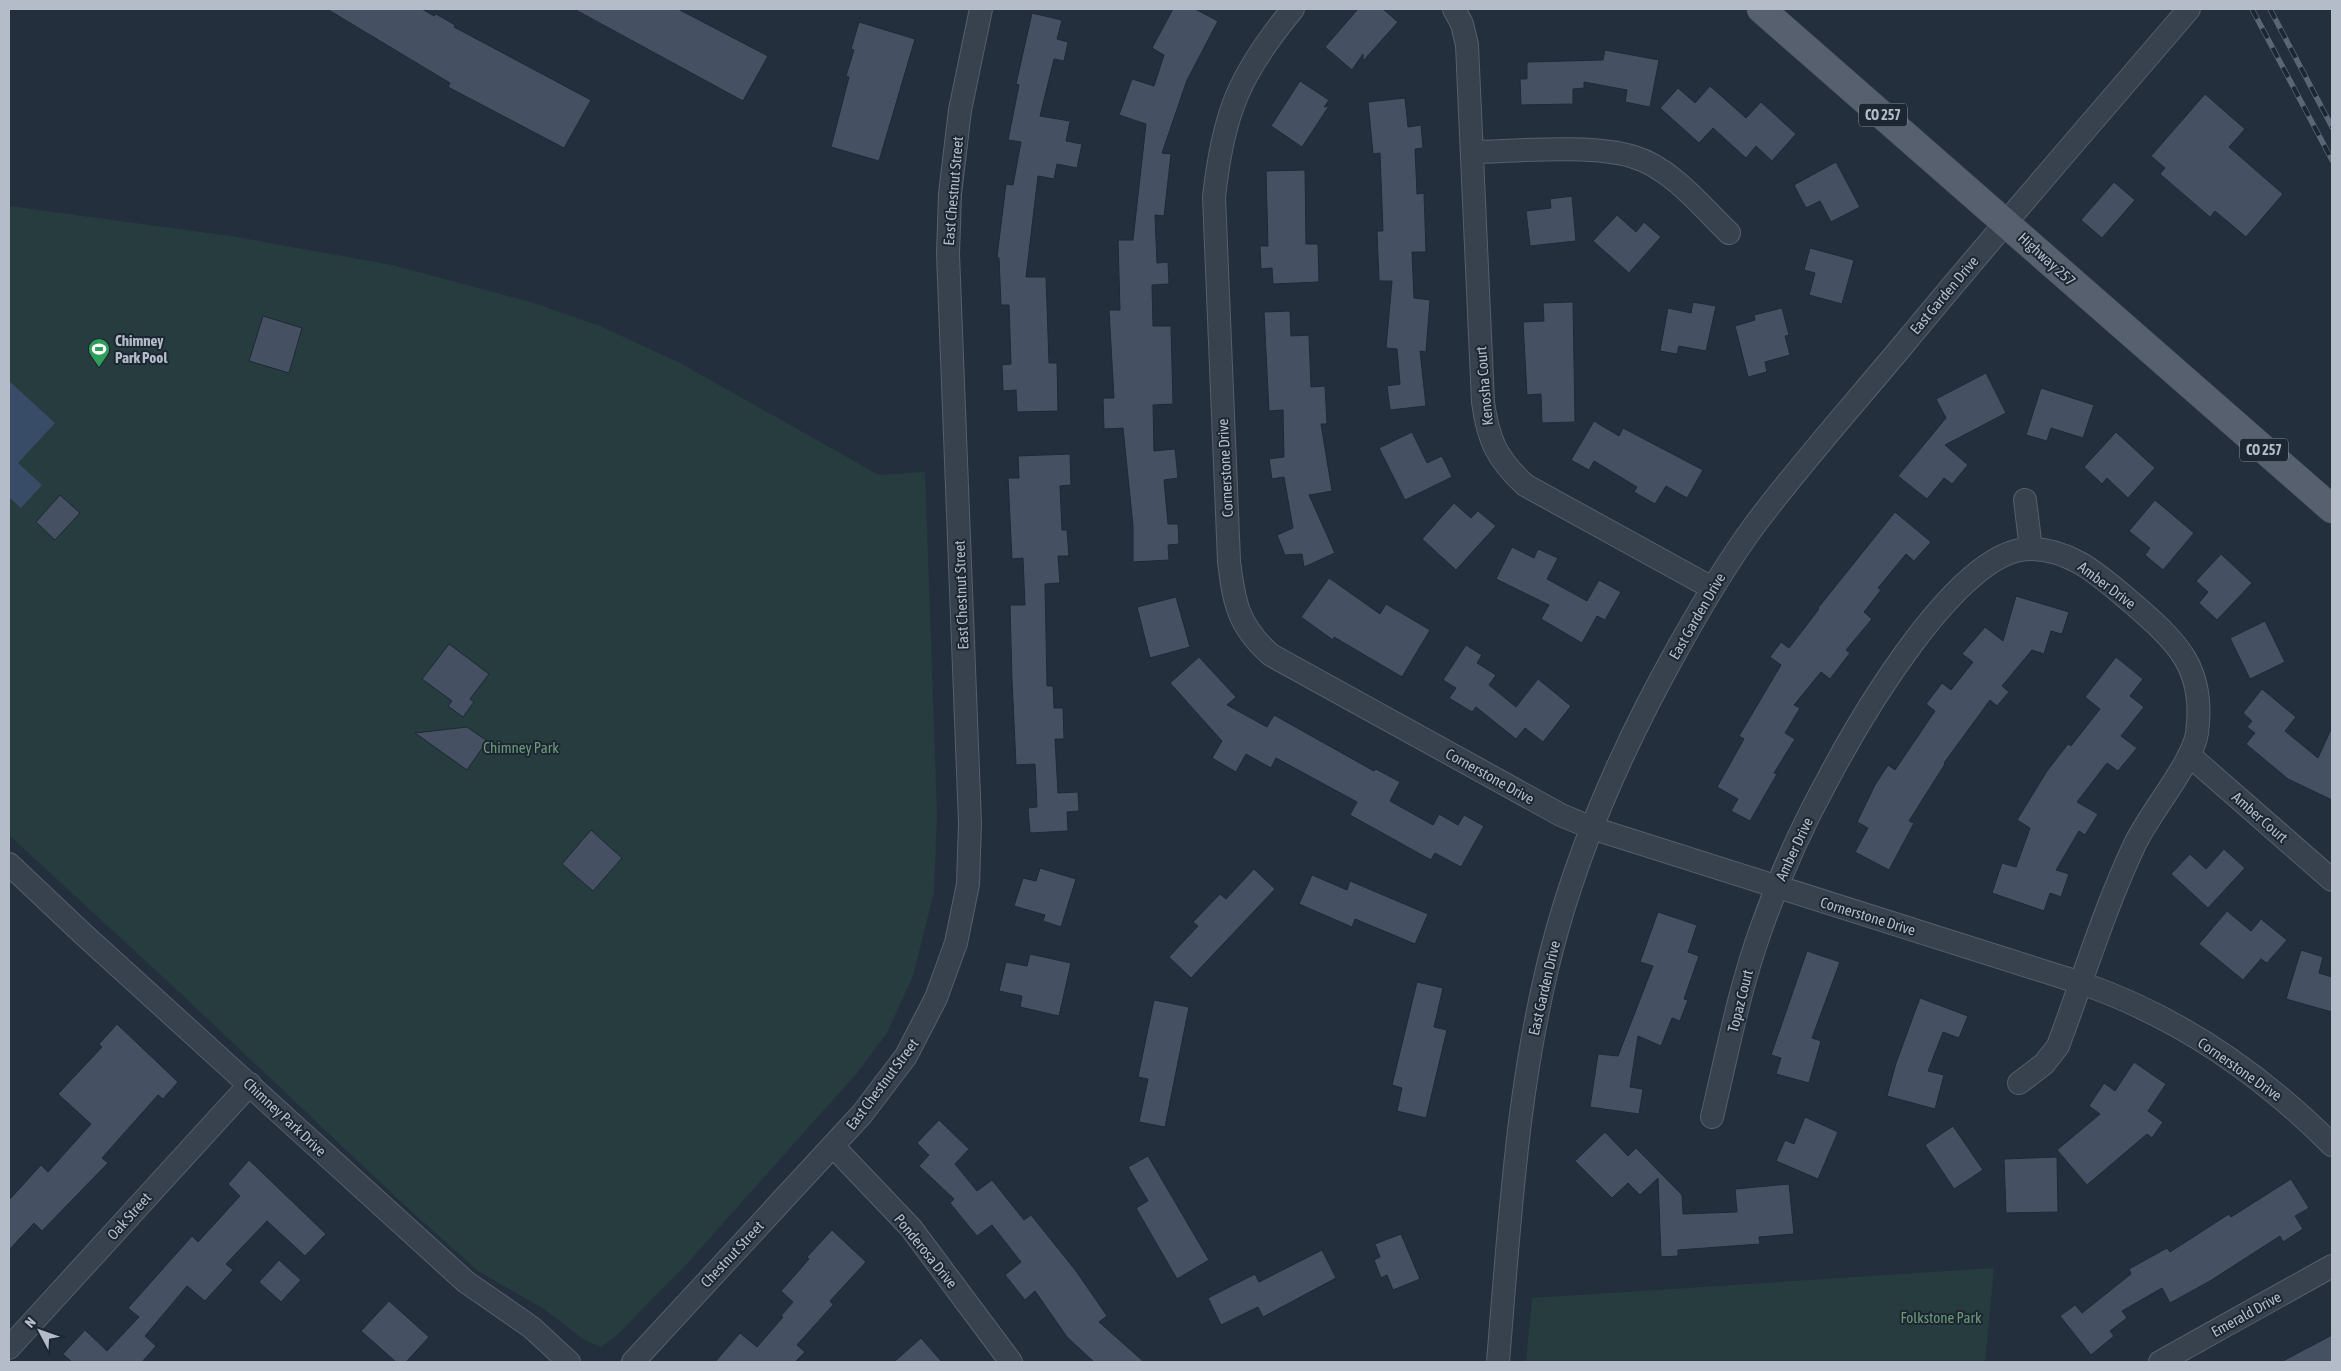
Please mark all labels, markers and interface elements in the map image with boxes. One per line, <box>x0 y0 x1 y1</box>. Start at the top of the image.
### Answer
road number: CO 257 <box>1859 104 1907 126</box>
street label: East Chestnut Street <box>940 136 966 246</box>
street label: Highway 257 <box>2015 229 2079 289</box>
street label: East Garden Drive <box>1906 252 1982 338</box>
place label: Chimney Park Pool <box>115 332 168 366</box>
sports icon: Chimney Park Pool <box>87 337 111 368</box>
street label: Kenosha Court <box>1472 346 1496 426</box>
street label: Cornerstone Drive <box>1214 418 1236 518</box>
road number: CO 257 <box>2240 438 2288 462</box>
street label: East Chestnut Street <box>951 540 971 650</box>
street label: Amber Drive <box>2075 558 2139 612</box>
street label: East Garden Drive <box>1665 570 1729 662</box>
park label: Chimney Park <box>483 739 559 756</box>
street label: Cornerstone Drive <box>1443 745 1537 807</box>
street label: Amber Court <box>2229 788 2291 846</box>
street label: Amber Drive <box>1772 815 1816 883</box>
street label: Cornerstone Drive <box>1818 893 1918 939</box>
street label: East Garden Drive <box>1525 939 1563 1037</box>
street label: Topaz Court <box>1724 968 1756 1034</box>
street label: Cornerstone Drive <box>2195 1034 2285 1104</box>
street label: East Chestnut Street <box>842 1035 922 1133</box>
street label: Chimney Park Drive <box>240 1074 330 1160</box>
street label: Oak Street <box>104 1189 154 1243</box>
street label: Ponderosa Drive <box>891 1211 961 1292</box>
street label: Chestnut Street <box>697 1217 767 1291</box>
street label: Emerald Drive <box>2208 1288 2284 1340</box>
north arrow <box>15 1306 65 1356</box>
park label: Folkstone Park <box>1900 1309 1982 1326</box>
text: N <box>21 1314 39 1331</box>

